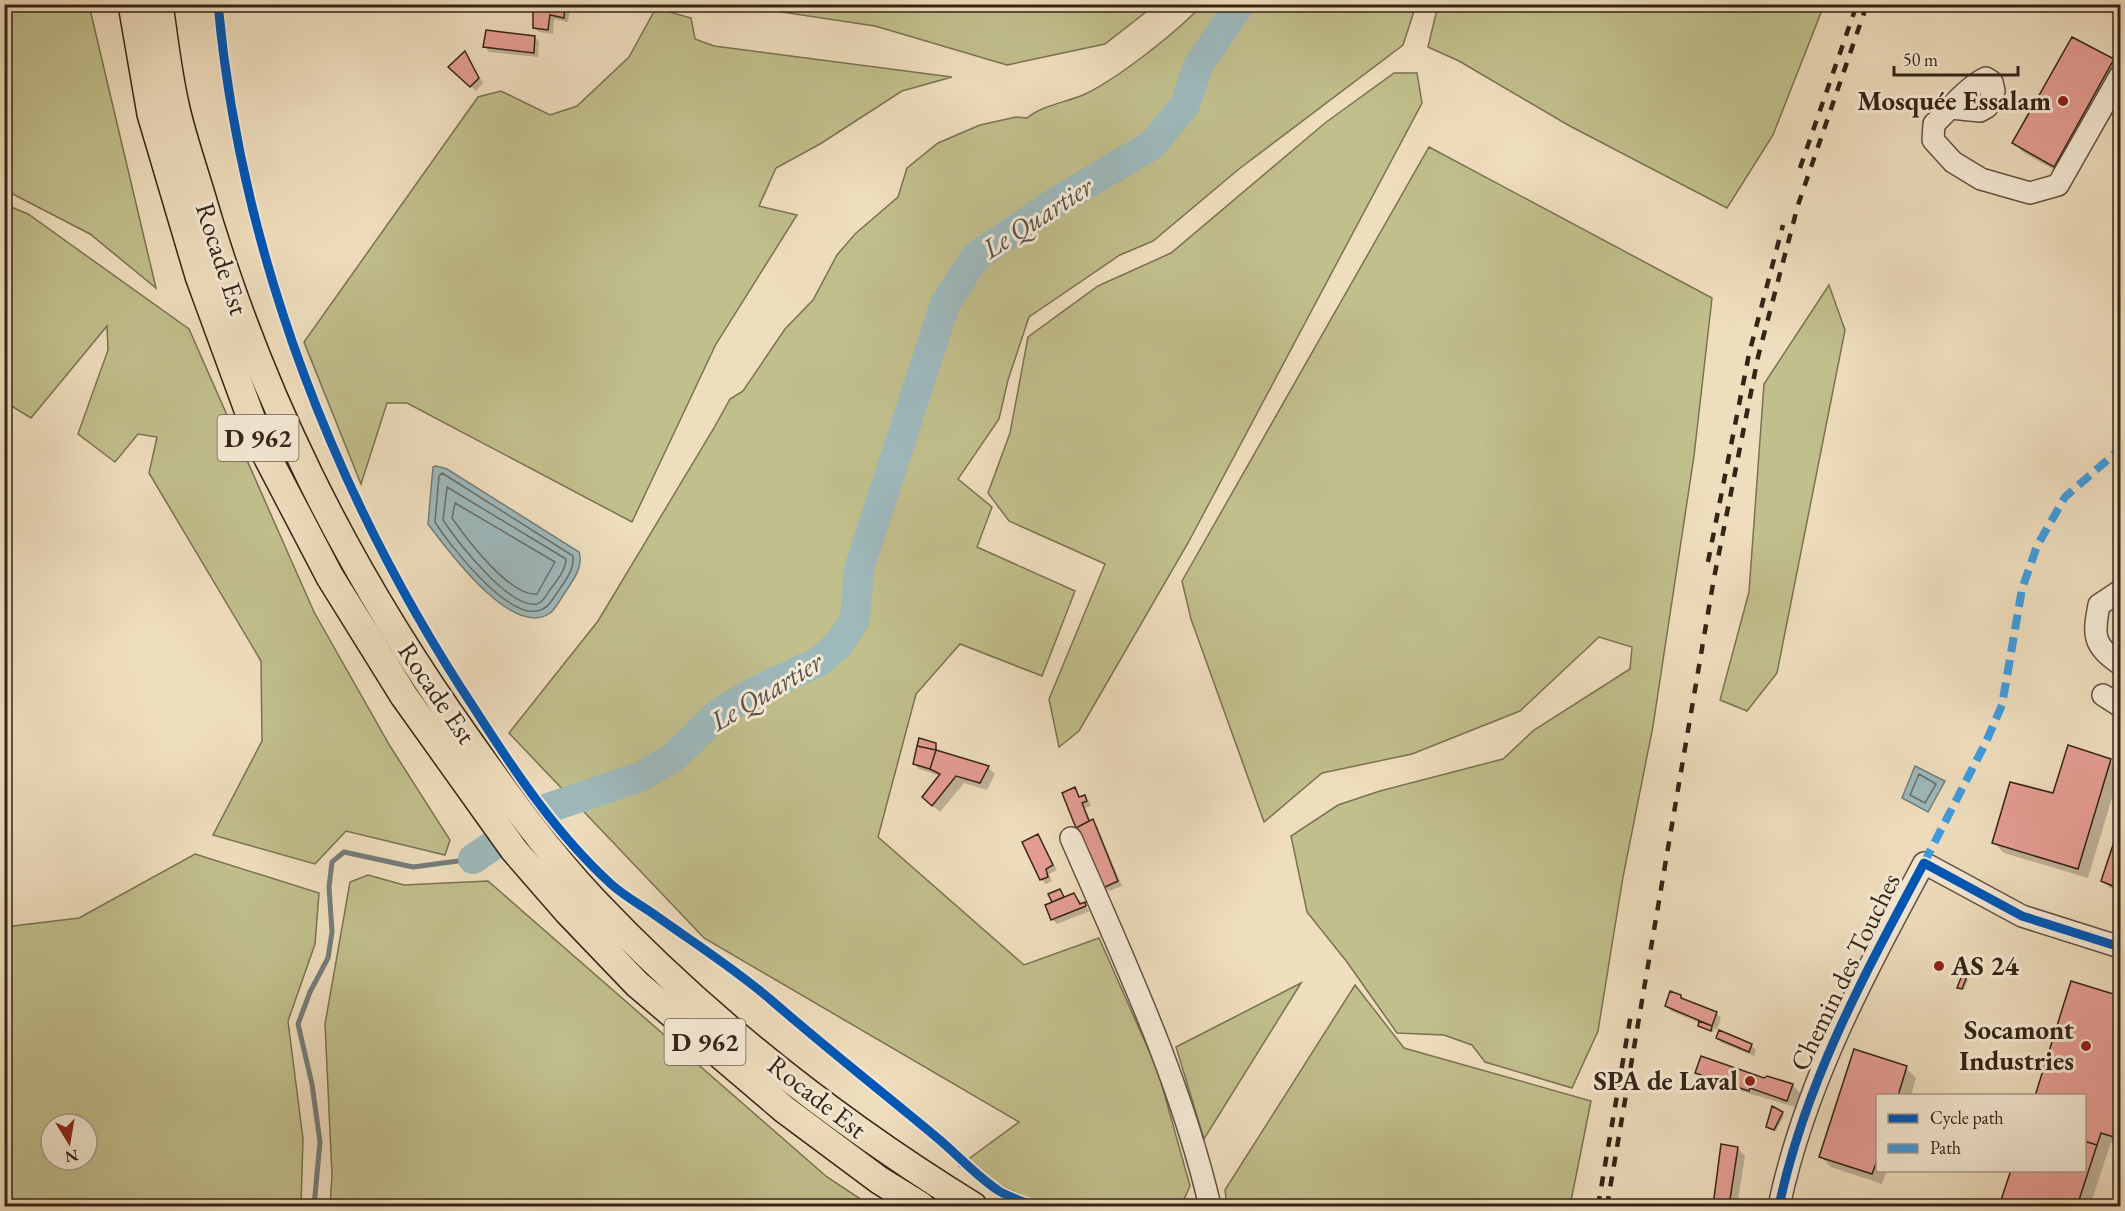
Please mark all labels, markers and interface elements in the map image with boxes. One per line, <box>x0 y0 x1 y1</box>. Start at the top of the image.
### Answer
scale bar <box>1894 39 2018 77</box>
text: 50 m <box>1903 48 1938 71</box>
place label: Mosquée Essalam <box>1857 83 2051 118</box>
marker: Mosquée Essalam <box>2056 94 2070 108</box>
water label: Le Quartier <box>974 167 1100 267</box>
street label: Rocade Est <box>188 198 257 320</box>
road number: D 962 <box>218 415 298 461</box>
street label: Rocade Est <box>390 635 485 751</box>
water label: Le Quartier <box>702 643 830 739</box>
street label: Chemin des Touches <box>1781 867 1908 1077</box>
place label: AS 24 <box>1950 948 2019 983</box>
marker: AS 24 <box>1932 959 1946 973</box>
place label: Socamont Industries <box>1959 1012 2074 1078</box>
road number: D 962 <box>664 1019 746 1065</box>
marker: Socamont Industries <box>2079 1039 2093 1053</box>
street label: Rocade Est <box>761 1047 874 1146</box>
place label: SPA de Laval <box>1594 1063 1738 1098</box>
marker: SPA de Laval <box>1743 1074 1757 1088</box>
legend <box>1876 1094 2086 1172</box>
text: Cycle path <box>1930 1106 2004 1129</box>
north arrow <box>39 1112 99 1172</box>
text: Path <box>1930 1136 1961 1159</box>
text: N <box>63 1145 80 1168</box>

